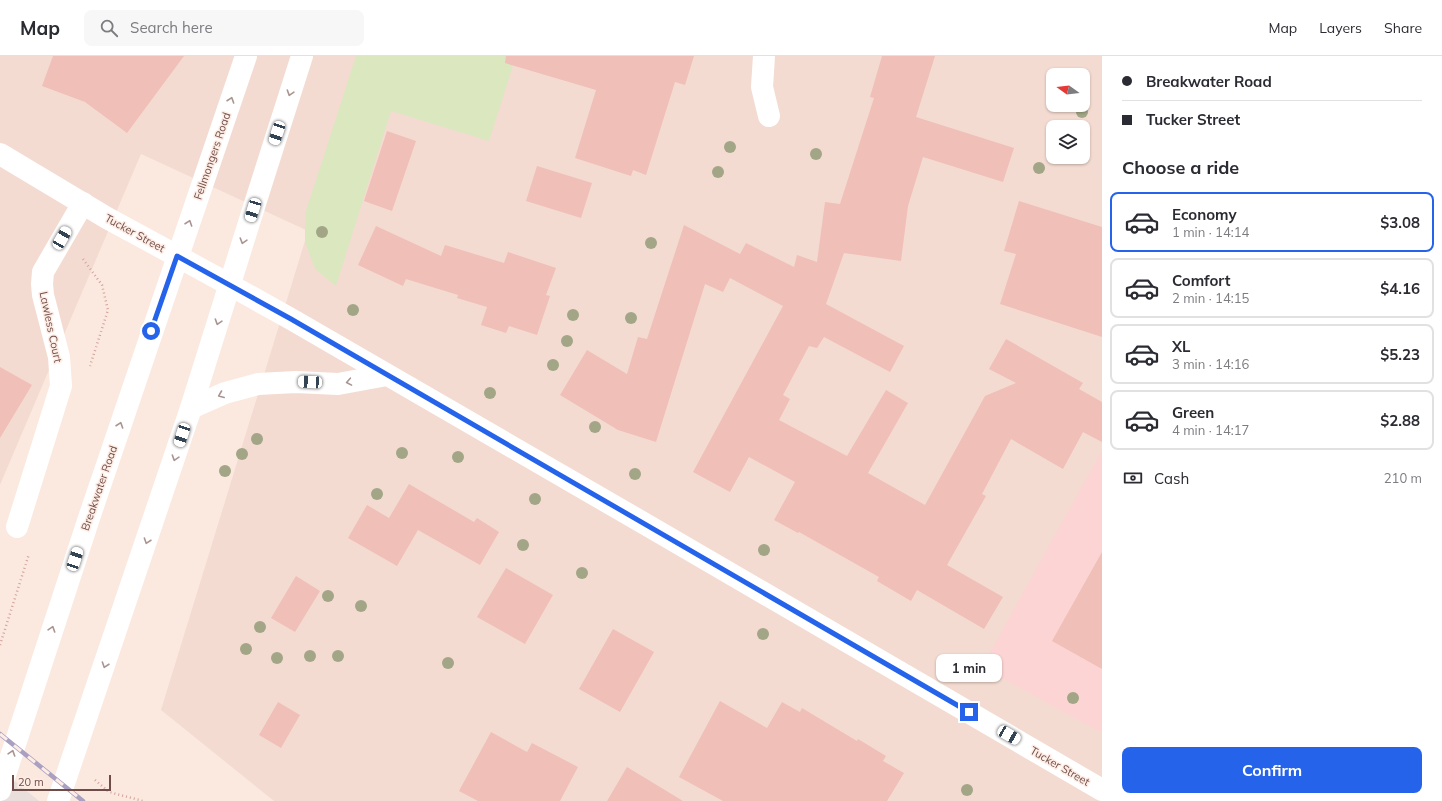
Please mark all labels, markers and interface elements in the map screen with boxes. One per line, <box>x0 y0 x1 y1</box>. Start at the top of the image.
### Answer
search box <box>84 10 364 46</box>
text: Map <box>20 16 60 40</box>
icon: search <box>98 17 120 39</box>
text: Search here <box>130 18 213 37</box>
text: Map <box>1268 19 1297 37</box>
text: Layers <box>1319 19 1362 37</box>
text: Share <box>1384 19 1422 37</box>
north arrow <box>1046 68 1090 112</box>
map controls <box>1046 68 1090 164</box>
text: Breakwater Road <box>1146 72 1272 91</box>
one-way arrow <box>286 89 295 96</box>
one-way arrow <box>226 97 235 104</box>
street label: Fellmongers Road <box>190 110 234 202</box>
text: Tucker Street <box>1146 110 1240 129</box>
car <box>268 120 286 146</box>
button: layers <box>1046 120 1090 164</box>
text: Choose a ride <box>1122 156 1239 179</box>
car <box>244 197 262 223</box>
icon: car <box>1124 204 1160 240</box>
text: Economy <box>1172 205 1237 224</box>
street label: Tucker Street <box>103 211 168 255</box>
text: $3.08 <box>1380 213 1420 232</box>
one-way arrow <box>184 220 192 227</box>
text: 1 min · 14:14 <box>1172 224 1249 240</box>
car <box>51 225 73 251</box>
one-way arrow <box>239 238 248 245</box>
icon: car <box>1124 270 1160 306</box>
text: Comfort <box>1172 271 1230 290</box>
text: $4.16 <box>1380 279 1420 298</box>
street label: Lawless Court <box>37 290 65 364</box>
text: 2 min · 14:15 <box>1172 290 1249 306</box>
one-way arrow <box>214 319 223 326</box>
route start <box>142 322 160 340</box>
icon: car <box>1124 336 1160 372</box>
text: XL <box>1172 337 1190 356</box>
text: $5.23 <box>1380 345 1420 364</box>
text: 3 min · 14:16 <box>1172 356 1249 372</box>
car <box>298 375 322 389</box>
one-way arrow <box>346 377 352 386</box>
one-way arrow <box>217 391 224 399</box>
icon: car <box>1124 402 1160 438</box>
text: Green <box>1172 403 1214 422</box>
text: $2.88 <box>1380 411 1420 430</box>
one-way arrow <box>115 422 124 429</box>
car <box>173 422 191 448</box>
text: 4 min · 14:17 <box>1172 422 1249 438</box>
street label: Breakwater Road <box>78 444 120 532</box>
one-way arrow <box>171 454 179 461</box>
icon: cash <box>1122 467 1144 489</box>
text: Cash <box>1154 469 1189 488</box>
text: 210 m <box>1384 470 1422 486</box>
one-way arrow <box>143 538 151 545</box>
car <box>66 546 84 572</box>
one-way arrow <box>48 626 56 633</box>
callout: 1 min <box>936 654 1002 682</box>
text: 1 min <box>952 660 986 676</box>
one-way arrow <box>101 661 110 668</box>
route end <box>960 703 978 721</box>
car <box>996 724 1022 746</box>
street label: Tucker Street <box>1028 743 1092 789</box>
button: Confirm <box>1122 747 1422 793</box>
one-way arrow <box>7 749 16 756</box>
scale bar <box>12 773 111 792</box>
text: 20 m <box>18 775 44 789</box>

